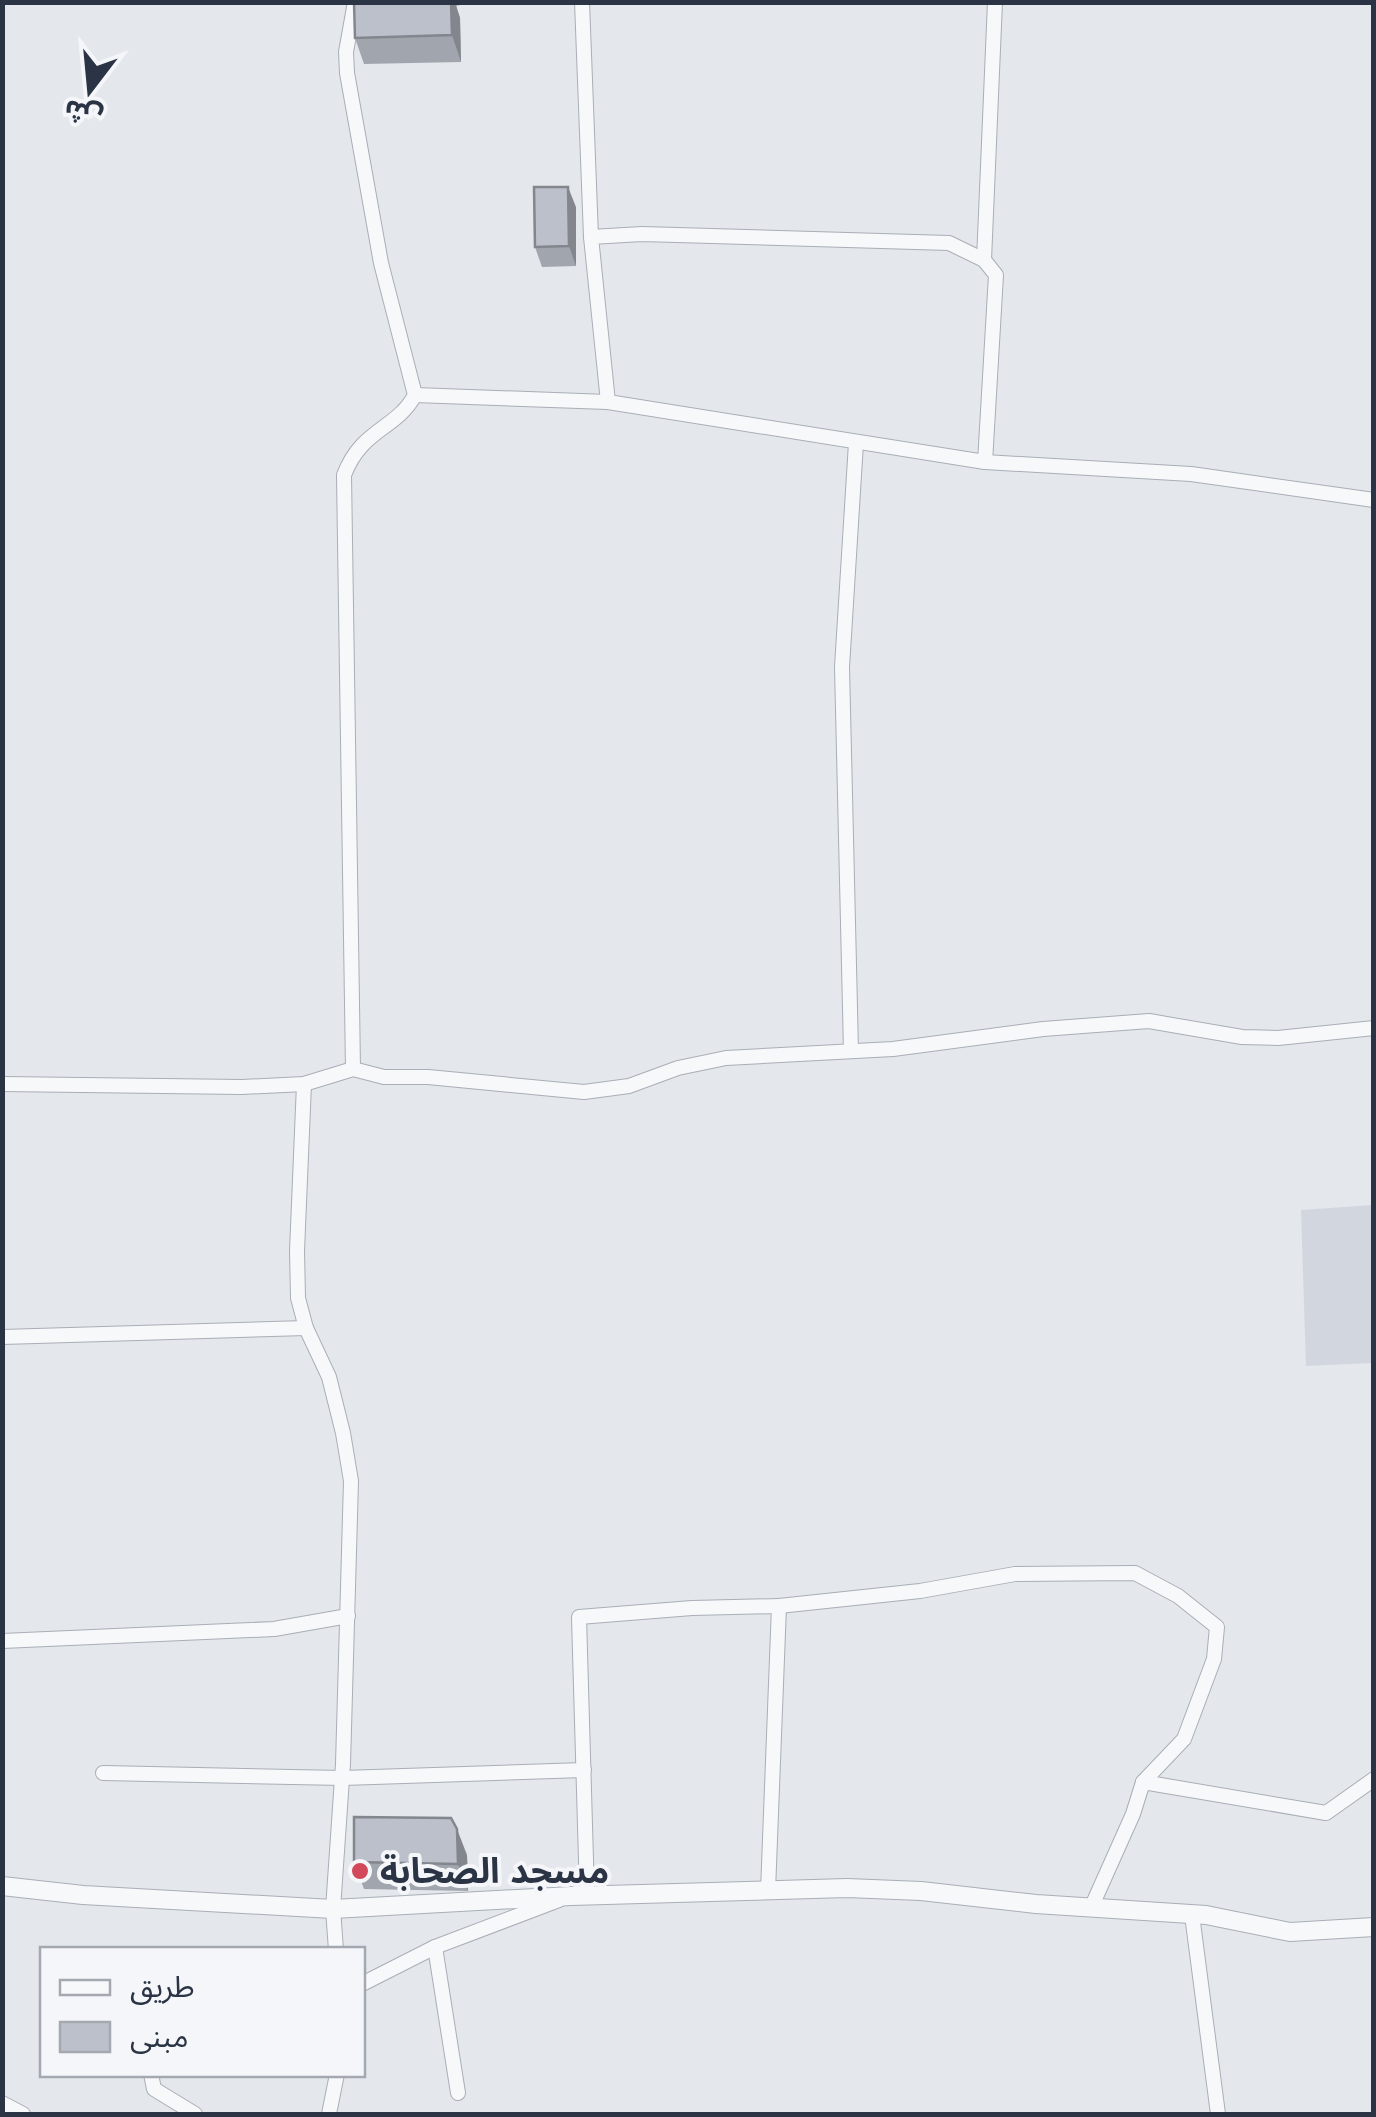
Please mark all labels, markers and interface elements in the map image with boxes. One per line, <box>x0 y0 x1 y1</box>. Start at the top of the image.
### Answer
north arrow <box>40 40 140 140</box>
text: ش <box>59 89 107 139</box>
place label: مسجد الصحابة <box>380 1846 609 1896</box>
marker: مسجد الصحابة <box>349 1860 371 1882</box>
legend <box>40 1947 365 2077</box>
text: طريق <box>130 1965 195 2008</box>
text: مبنى <box>130 2015 188 2058</box>

